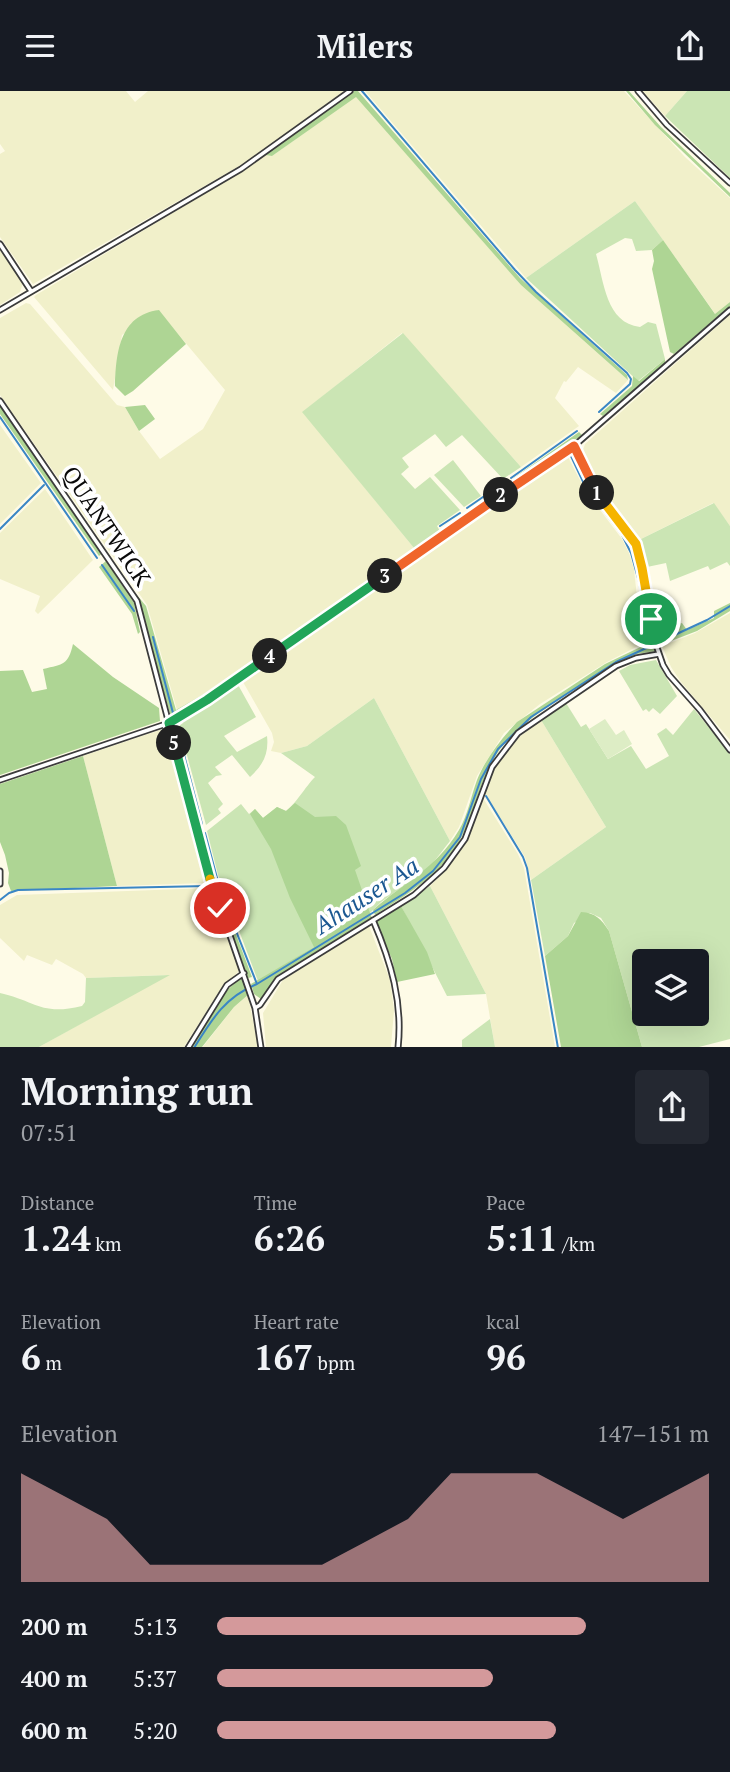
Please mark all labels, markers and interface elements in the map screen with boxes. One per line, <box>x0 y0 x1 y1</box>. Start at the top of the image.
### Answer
text: Milers <box>317 25 413 67</box>
icon: menu <box>21 27 59 65</box>
icon: share <box>671 27 709 65</box>
street label: QUANTWICK <box>55 460 159 592</box>
pin: 1 <box>580 475 614 511</box>
pin: 2 <box>484 477 518 513</box>
text: 1 <box>591 480 602 505</box>
text: 2 <box>495 482 506 507</box>
pin: 3 <box>368 559 402 594</box>
text: 3 <box>379 563 390 588</box>
pin <box>621 589 681 649</box>
icon: arrive <box>632 600 670 638</box>
pin: 4 <box>252 639 288 673</box>
text: 4 <box>264 643 275 668</box>
pin: 5 <box>156 725 192 761</box>
text: 5 <box>168 730 179 755</box>
water label: Ahauser Aa <box>306 849 425 942</box>
pin <box>190 878 250 938</box>
icon: check <box>201 889 239 927</box>
map controls <box>632 949 709 1026</box>
button: layers <box>632 949 709 1026</box>
text: Morning run <box>21 1066 253 1116</box>
button: share <box>635 1070 709 1144</box>
text: 07:51 <box>21 1117 78 1148</box>
text: Distance <box>21 1190 94 1215</box>
text: Time <box>254 1190 297 1215</box>
text: Pace <box>486 1190 525 1215</box>
text: 1.24 <box>21 1215 91 1261</box>
text: 6:26 <box>254 1215 325 1261</box>
text: 5:11 <box>486 1215 558 1261</box>
text: km <box>91 1231 122 1256</box>
text: /km <box>558 1231 595 1256</box>
text: Elevation <box>21 1309 101 1334</box>
text: Heart rate <box>254 1309 339 1334</box>
text: kcal <box>486 1309 520 1334</box>
text: 6 <box>21 1334 41 1380</box>
text: 167 <box>254 1334 313 1380</box>
text: 96 <box>486 1334 526 1380</box>
text: m <box>41 1350 62 1375</box>
text: bpm <box>313 1350 355 1375</box>
text: Elevation <box>21 1418 118 1449</box>
text: 147–151 m <box>597 1418 709 1449</box>
text: 200 m <box>21 1611 87 1642</box>
text: 5:13 <box>133 1611 177 1642</box>
text: 400 m <box>21 1663 87 1694</box>
text: 5:37 <box>133 1663 177 1694</box>
text: 600 m <box>21 1715 87 1746</box>
text: 5:20 <box>133 1715 177 1746</box>

